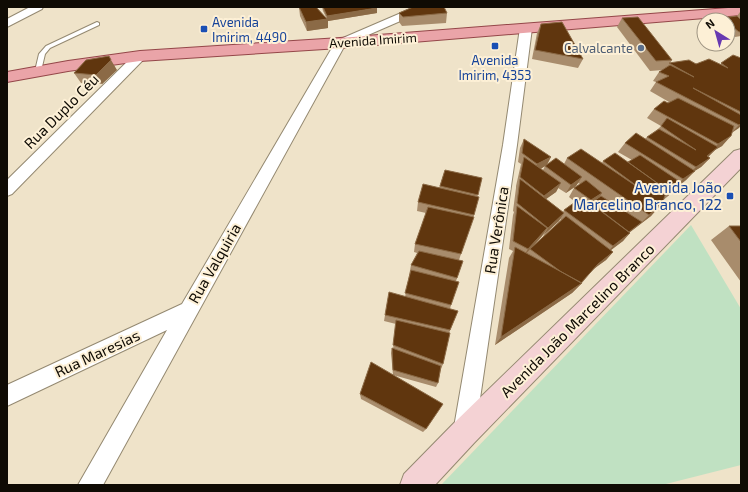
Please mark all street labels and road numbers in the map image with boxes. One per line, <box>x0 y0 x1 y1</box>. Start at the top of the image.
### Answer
street label: Avenida Imirim <box>329 29 417 51</box>
street label: Rua Duplo Céu <box>20 70 102 152</box>
street label: Rua Verônica <box>480 185 512 275</box>
street label: Rua Valquiria <box>184 220 244 306</box>
street label: Avenida João Marcelino Branco <box>496 239 658 401</box>
street label: Rua Maresias <box>52 325 142 381</box>

